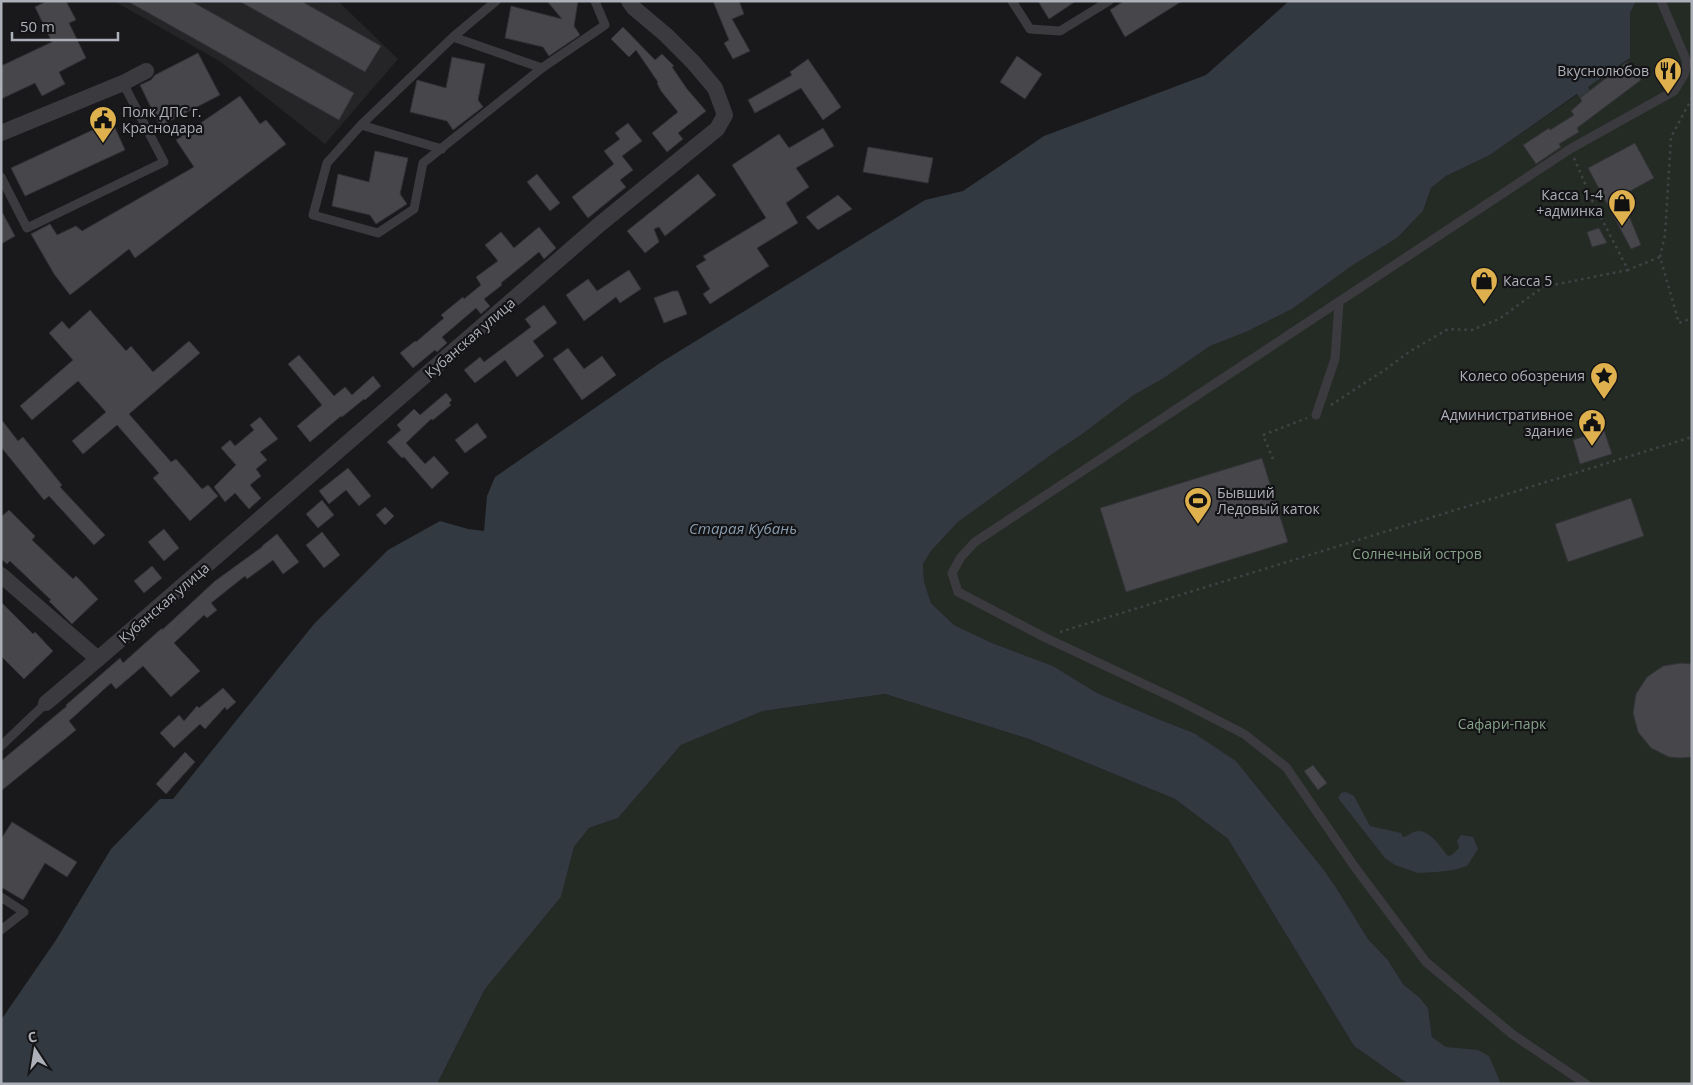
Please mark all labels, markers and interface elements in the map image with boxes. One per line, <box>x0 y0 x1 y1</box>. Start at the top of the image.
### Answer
scale bar <box>12 10 119 42</box>
text: 50 m <box>20 16 55 36</box>
restaurant icon: Вкуснолюбов <box>1653 56 1683 95</box>
place label: Вкуснолюбов <box>1557 61 1649 80</box>
place label: Полк ДПС г. Краснодара <box>122 102 203 137</box>
public building icon: Полк ДПС г. Краснодара <box>88 105 118 144</box>
place label: Касса 1-4 +админка <box>1536 185 1603 220</box>
shop icon: Касса 1-4 +админка <box>1607 188 1637 227</box>
shop icon: Касса 5 <box>1469 266 1499 305</box>
place label: Касса 5 <box>1503 271 1552 290</box>
street label: Кубанская улица <box>420 293 519 382</box>
place icon: Колесо обозрения <box>1589 361 1619 400</box>
place label: Колесо обозрения <box>1460 366 1585 385</box>
place label: Административное здание <box>1441 405 1573 440</box>
public building icon: Административное здание <box>1577 408 1607 447</box>
place label: Бывший Ледовый каток <box>1217 483 1321 518</box>
sports icon: Бывший Ледовый каток <box>1183 486 1213 525</box>
water label: Старая Кубань <box>689 518 797 538</box>
park label: Солнечный остров <box>1352 544 1482 563</box>
street label: Кубанская улица <box>114 558 213 647</box>
park label: Сафари-парк <box>1458 714 1547 733</box>
north arrow <box>10 1025 60 1075</box>
text: С <box>26 1027 39 1047</box>

